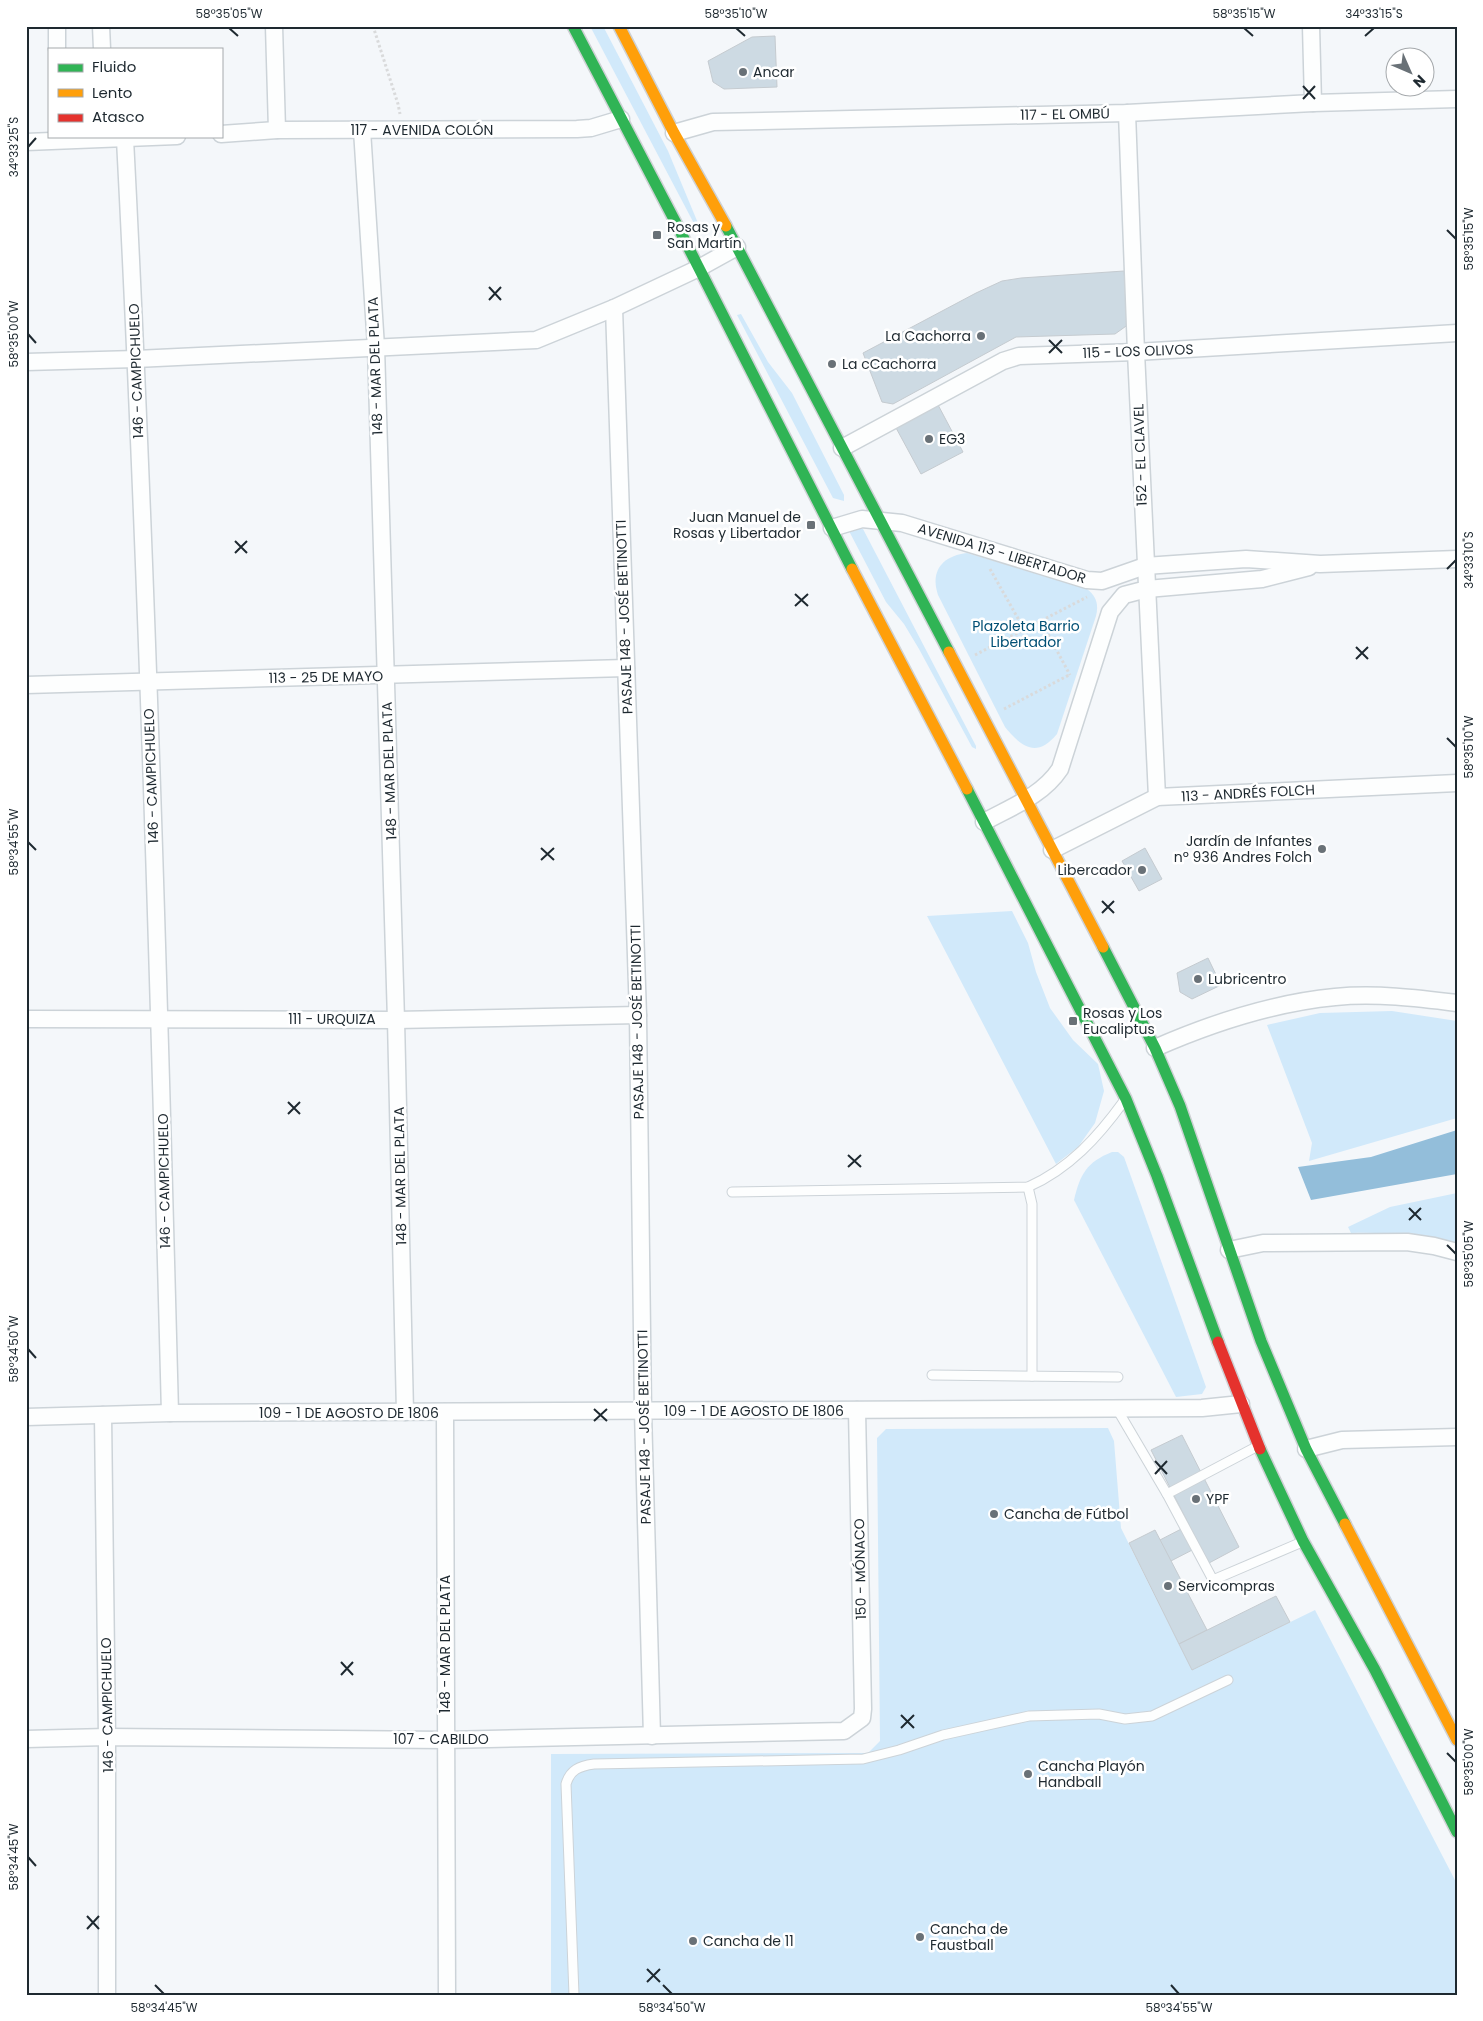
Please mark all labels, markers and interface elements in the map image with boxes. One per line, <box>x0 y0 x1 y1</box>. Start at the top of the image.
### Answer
text: 58°35'05"W <box>196 5 263 22</box>
text: 58°35'10"W <box>704 5 768 22</box>
text: 58°35'15"W <box>1212 5 1276 22</box>
text: 34°33'15"S <box>1345 5 1403 22</box>
legend <box>48 48 222 138</box>
north arrow <box>1386 48 1436 98</box>
text: Fluido <box>92 56 136 77</box>
place label: Ancar <box>753 62 795 82</box>
marker: Ancar <box>737 66 749 78</box>
text: N <box>1408 70 1430 92</box>
text: Lento <box>92 82 132 103</box>
street label: 117 - EL OMBÚ <box>1020 103 1110 125</box>
text: Atasco <box>92 106 144 127</box>
text: 34°33'25"S <box>5 117 22 177</box>
street label: 117 - AVENIDA COLÓN <box>351 120 493 140</box>
text: 58°35'15"W <box>1460 207 1477 271</box>
place label: Rosas y San Martín <box>667 217 742 253</box>
marker: Rosas y San Martín <box>651 229 663 241</box>
street label: 148 - MAR DEL PLATA <box>363 296 387 436</box>
text: 58°35'00"W <box>5 300 22 367</box>
street label: 146 - CAMPICHUELO <box>124 303 148 439</box>
place label: La Cachorra <box>885 326 971 346</box>
marker: La Cachorra <box>975 330 987 342</box>
street label: 115 - LOS OLIVOS <box>1082 339 1194 363</box>
place label: La cCachorra <box>842 354 936 374</box>
marker: La cCachorra <box>826 358 838 370</box>
street label: 152 - EL CLAVEL <box>1128 403 1152 507</box>
place label: EG3 <box>939 429 965 449</box>
marker: EG3 <box>923 433 935 445</box>
place label: Juan Manuel de Rosas y Libertador <box>673 507 801 543</box>
street label: AVENIDA 113 - LIBERTADOR <box>915 518 1089 588</box>
street label: PASAJE 148 - JOSÉ BETINOTTI <box>611 519 637 715</box>
marker: Juan Manuel de Rosas y Libertador <box>805 519 817 531</box>
text: 34°33'10"S <box>1460 531 1477 589</box>
park label: Plazoleta Barrio Libertador <box>972 616 1080 652</box>
street label: 113 - 25 DE MAYO <box>269 666 383 688</box>
street label: 148 - MAR DEL PLATA <box>377 701 401 841</box>
street label: 146 - CAMPICHUELO <box>139 708 163 844</box>
text: 58°35'10"W <box>1460 715 1477 779</box>
street label: 113 - ANDRÉS FOLCH <box>1181 780 1315 806</box>
text: 58°34'55"W <box>5 808 22 875</box>
place label: Jardín de Infantes nº 936 Andres Folch <box>1174 831 1312 867</box>
marker: Jardín de Infantes nº 936 Andres Folch <box>1316 843 1328 855</box>
place label: Libercador <box>1058 860 1132 880</box>
marker: Libercador <box>1136 864 1148 876</box>
street label: PASAJE 148 - JOSÉ BETINOTTI <box>625 925 649 1119</box>
place label: Lubricentro <box>1208 969 1287 989</box>
marker: Lubricentro <box>1192 973 1204 985</box>
place label: Rosas y Los Eucaliptus <box>1083 1003 1162 1039</box>
street label: 111 - URQUIZA <box>288 1009 376 1029</box>
marker: Rosas y Los Eucaliptus <box>1067 1015 1079 1027</box>
street label: 148 - MAR DEL PLATA <box>389 1107 411 1245</box>
street label: 146 - CAMPICHUELO <box>153 1113 175 1249</box>
text: 58°35'05"W <box>1460 1220 1477 1287</box>
text: 58°34'50"W <box>5 1315 22 1382</box>
street label: PASAJE 148 - JOSÉ BETINOTTI <box>632 1330 656 1524</box>
street label: 109 - 1 DE AGOSTO DE 1806 <box>664 1401 844 1421</box>
street label: 109 - 1 DE AGOSTO DE 1806 <box>259 1403 439 1423</box>
place label: YPF <box>1206 1489 1229 1509</box>
marker: YPF <box>1190 1493 1202 1505</box>
place label: Cancha de Fútbol <box>1004 1504 1129 1524</box>
marker: Cancha de Fútbol <box>988 1508 1000 1520</box>
street label: 150 - MÓNACO <box>849 1518 871 1620</box>
street label: 148 - MAR DEL PLATA <box>435 1575 455 1713</box>
place label: Servicompras <box>1178 1576 1275 1596</box>
marker: Servicompras <box>1162 1580 1174 1592</box>
street label: 146 - CAMPICHUELO <box>96 1637 118 1773</box>
text: 58°35'00"W <box>1460 1728 1477 1795</box>
street label: 107 - CABILDO <box>393 1729 489 1749</box>
place label: Cancha Playón Handball <box>1038 1756 1145 1792</box>
marker: Cancha Playón Handball <box>1022 1768 1034 1780</box>
text: 58°34'45"W <box>5 1823 22 1890</box>
place label: Cancha de Faustball <box>930 1919 1008 1955</box>
place label: Cancha de 11 <box>703 1931 794 1951</box>
marker: Cancha de Faustball <box>914 1931 926 1943</box>
marker: Cancha de 11 <box>687 1935 699 1947</box>
text: 58°34'45"W <box>131 1999 198 2016</box>
text: 58°34'50"W <box>639 1999 706 2016</box>
text: 58°34'55"W <box>1146 1999 1213 2016</box>

